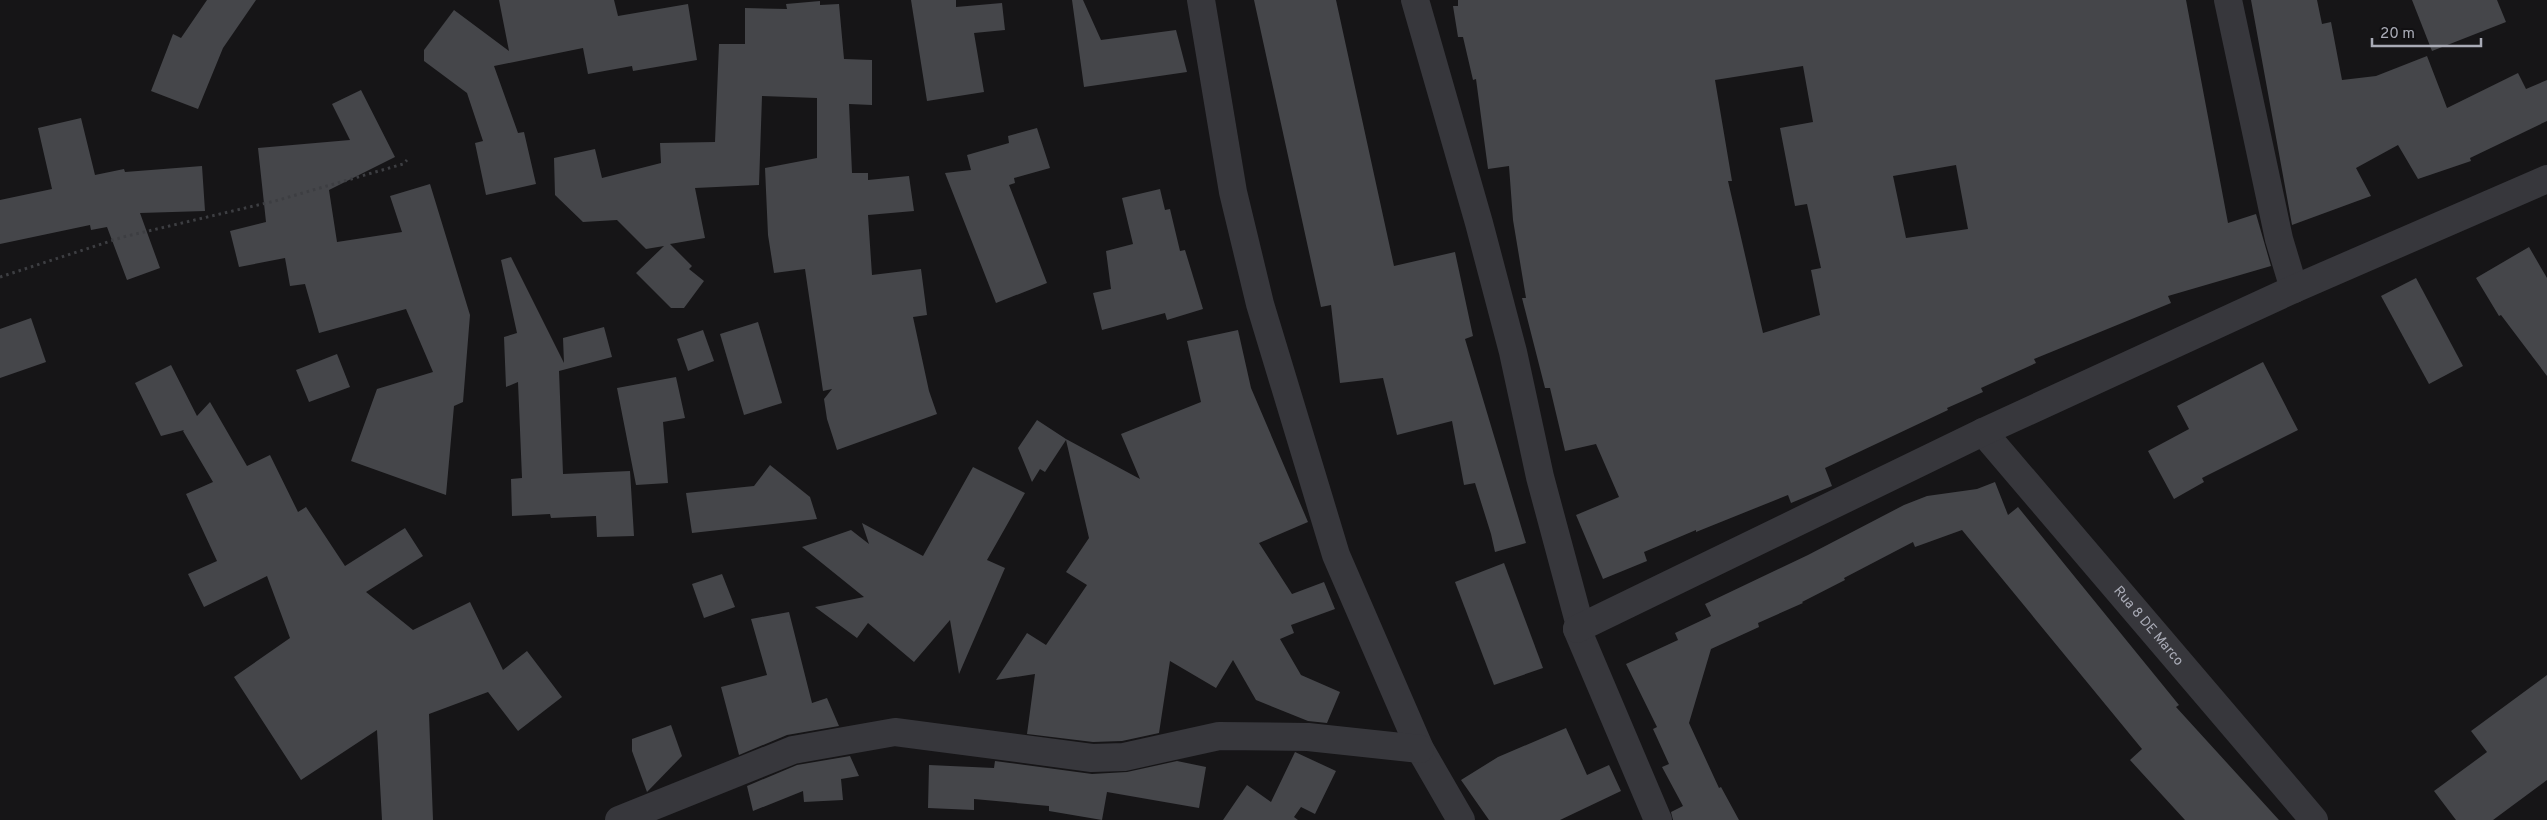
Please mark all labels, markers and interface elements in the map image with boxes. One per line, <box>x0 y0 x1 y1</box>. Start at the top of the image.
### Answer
scale bar <box>2372 15 2481 47</box>
text: 20 m <box>2380 25 2415 44</box>
street label: Rua 8 DE Marco <box>2110 583 2187 669</box>

